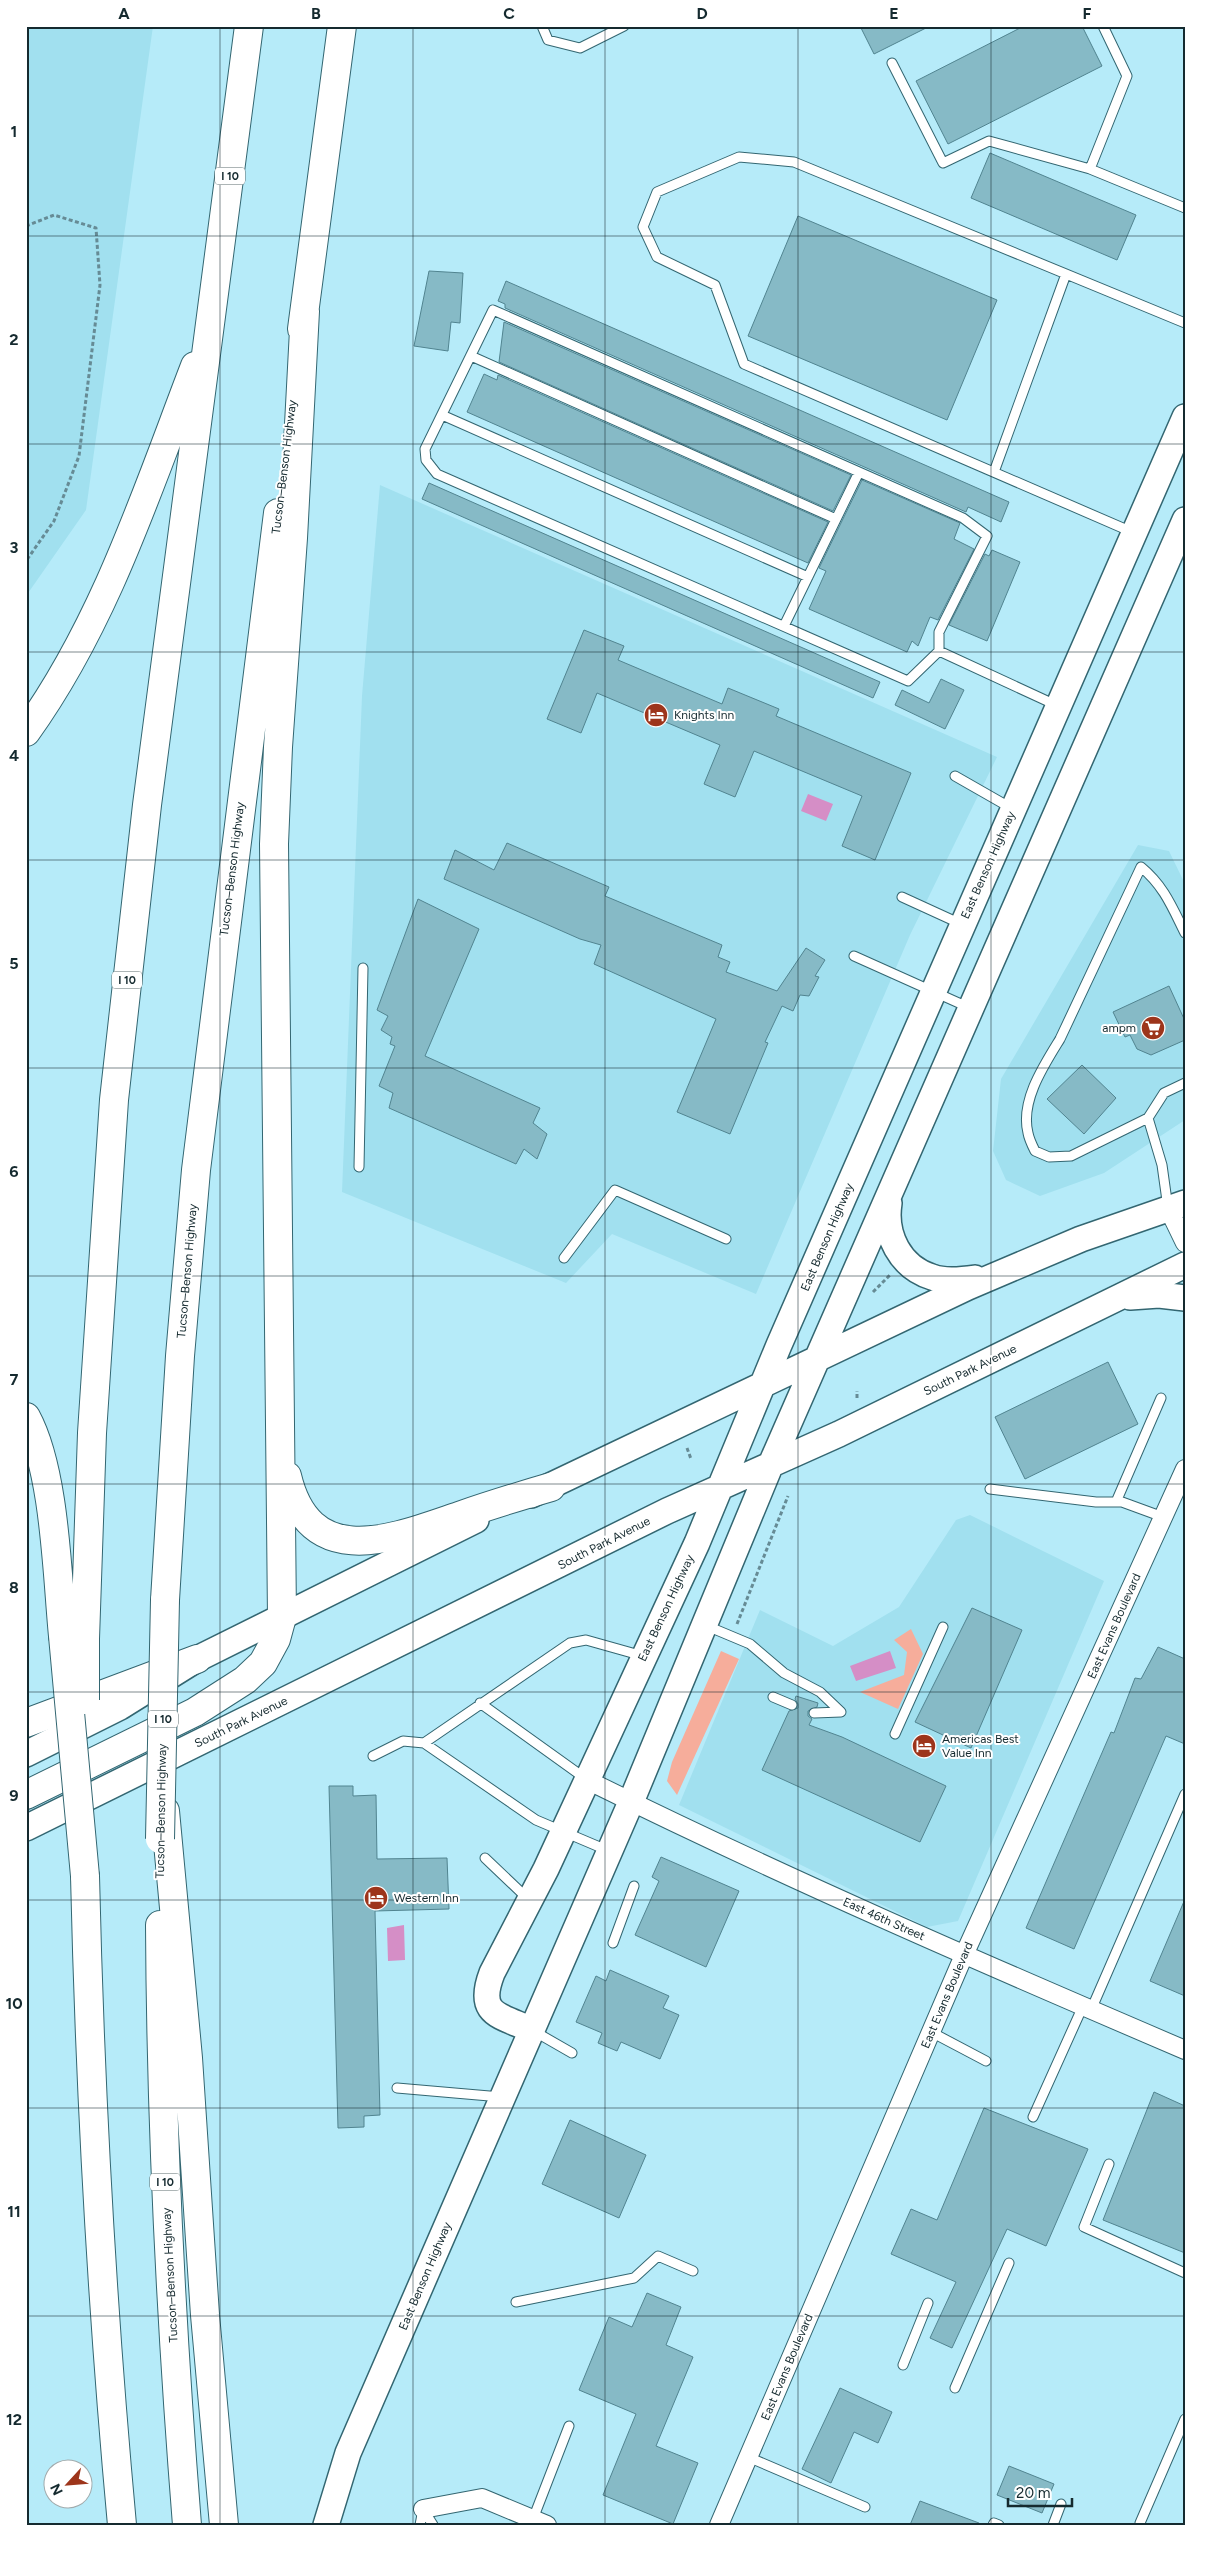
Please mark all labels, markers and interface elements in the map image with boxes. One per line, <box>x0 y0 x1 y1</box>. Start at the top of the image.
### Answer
text: A <box>118 4 130 23</box>
text: B <box>311 4 321 23</box>
text: C <box>503 4 515 23</box>
text: D <box>696 4 708 23</box>
text: E <box>889 4 899 23</box>
text: F <box>1083 4 1092 23</box>
text: 1 <box>11 122 17 141</box>
road number: I 10 <box>215 168 245 185</box>
text: 2 <box>9 330 19 349</box>
street label: Tucson–Benson Highway <box>269 398 299 535</box>
text: 3 <box>10 538 19 557</box>
hotel icon: Knights Inn <box>643 702 669 728</box>
place label: Knights Inn <box>674 708 735 722</box>
text: 4 <box>9 746 19 765</box>
street label: Tucson–Benson Highway <box>217 800 247 937</box>
street label: East Benson Highway <box>958 808 1018 921</box>
text: 5 <box>9 954 19 973</box>
road number: I 10 <box>112 972 142 988</box>
supermarket icon: ampm <box>1140 1015 1166 1041</box>
place label: ampm <box>1102 1021 1136 1035</box>
text: 6 <box>9 1162 19 1181</box>
street label: East Benson Highway <box>798 1180 856 1293</box>
street label: Tucson–Benson Highway <box>174 1202 200 1339</box>
street label: South Park Avenue <box>921 1341 1019 1399</box>
text: 7 <box>10 1370 19 1389</box>
street label: South Park Avenue <box>556 1514 653 1572</box>
street label: East Benson Highway <box>635 1552 697 1664</box>
street label: East Evans Boulevard <box>1084 1571 1144 1681</box>
text: 8 <box>9 1578 19 1597</box>
street label: South Park Avenue <box>192 1693 290 1751</box>
road number: I 10 <box>148 1710 178 1728</box>
place label: Americas Best Value Inn <box>942 1732 1019 1760</box>
hotel icon: Americas Best Value Inn <box>911 1733 937 1759</box>
street label: Tucson–Benson Highway <box>153 1743 169 1879</box>
text: 9 <box>9 1786 19 1805</box>
hotel icon: Western Inn <box>363 1885 389 1911</box>
place label: Western Inn <box>394 1891 459 1905</box>
street label: East 46th Street <box>841 1895 928 1944</box>
street label: East Evans Boulevard <box>918 1940 976 2050</box>
text: 10 <box>5 1994 23 2013</box>
road number: I 10 <box>150 2174 180 2190</box>
text: 11 <box>7 2202 21 2221</box>
street label: Tucson–Benson Highway <box>159 2207 181 2343</box>
street label: East Benson Highway <box>396 2219 454 2332</box>
street label: East Evans Boulevard <box>758 2312 816 2422</box>
text: 12 <box>6 2410 22 2429</box>
north arrow <box>42 2458 92 2508</box>
scale bar <box>1008 2476 1072 2508</box>
text: N <box>47 2481 67 2498</box>
text: 20 m <box>1016 2484 1050 2502</box>

